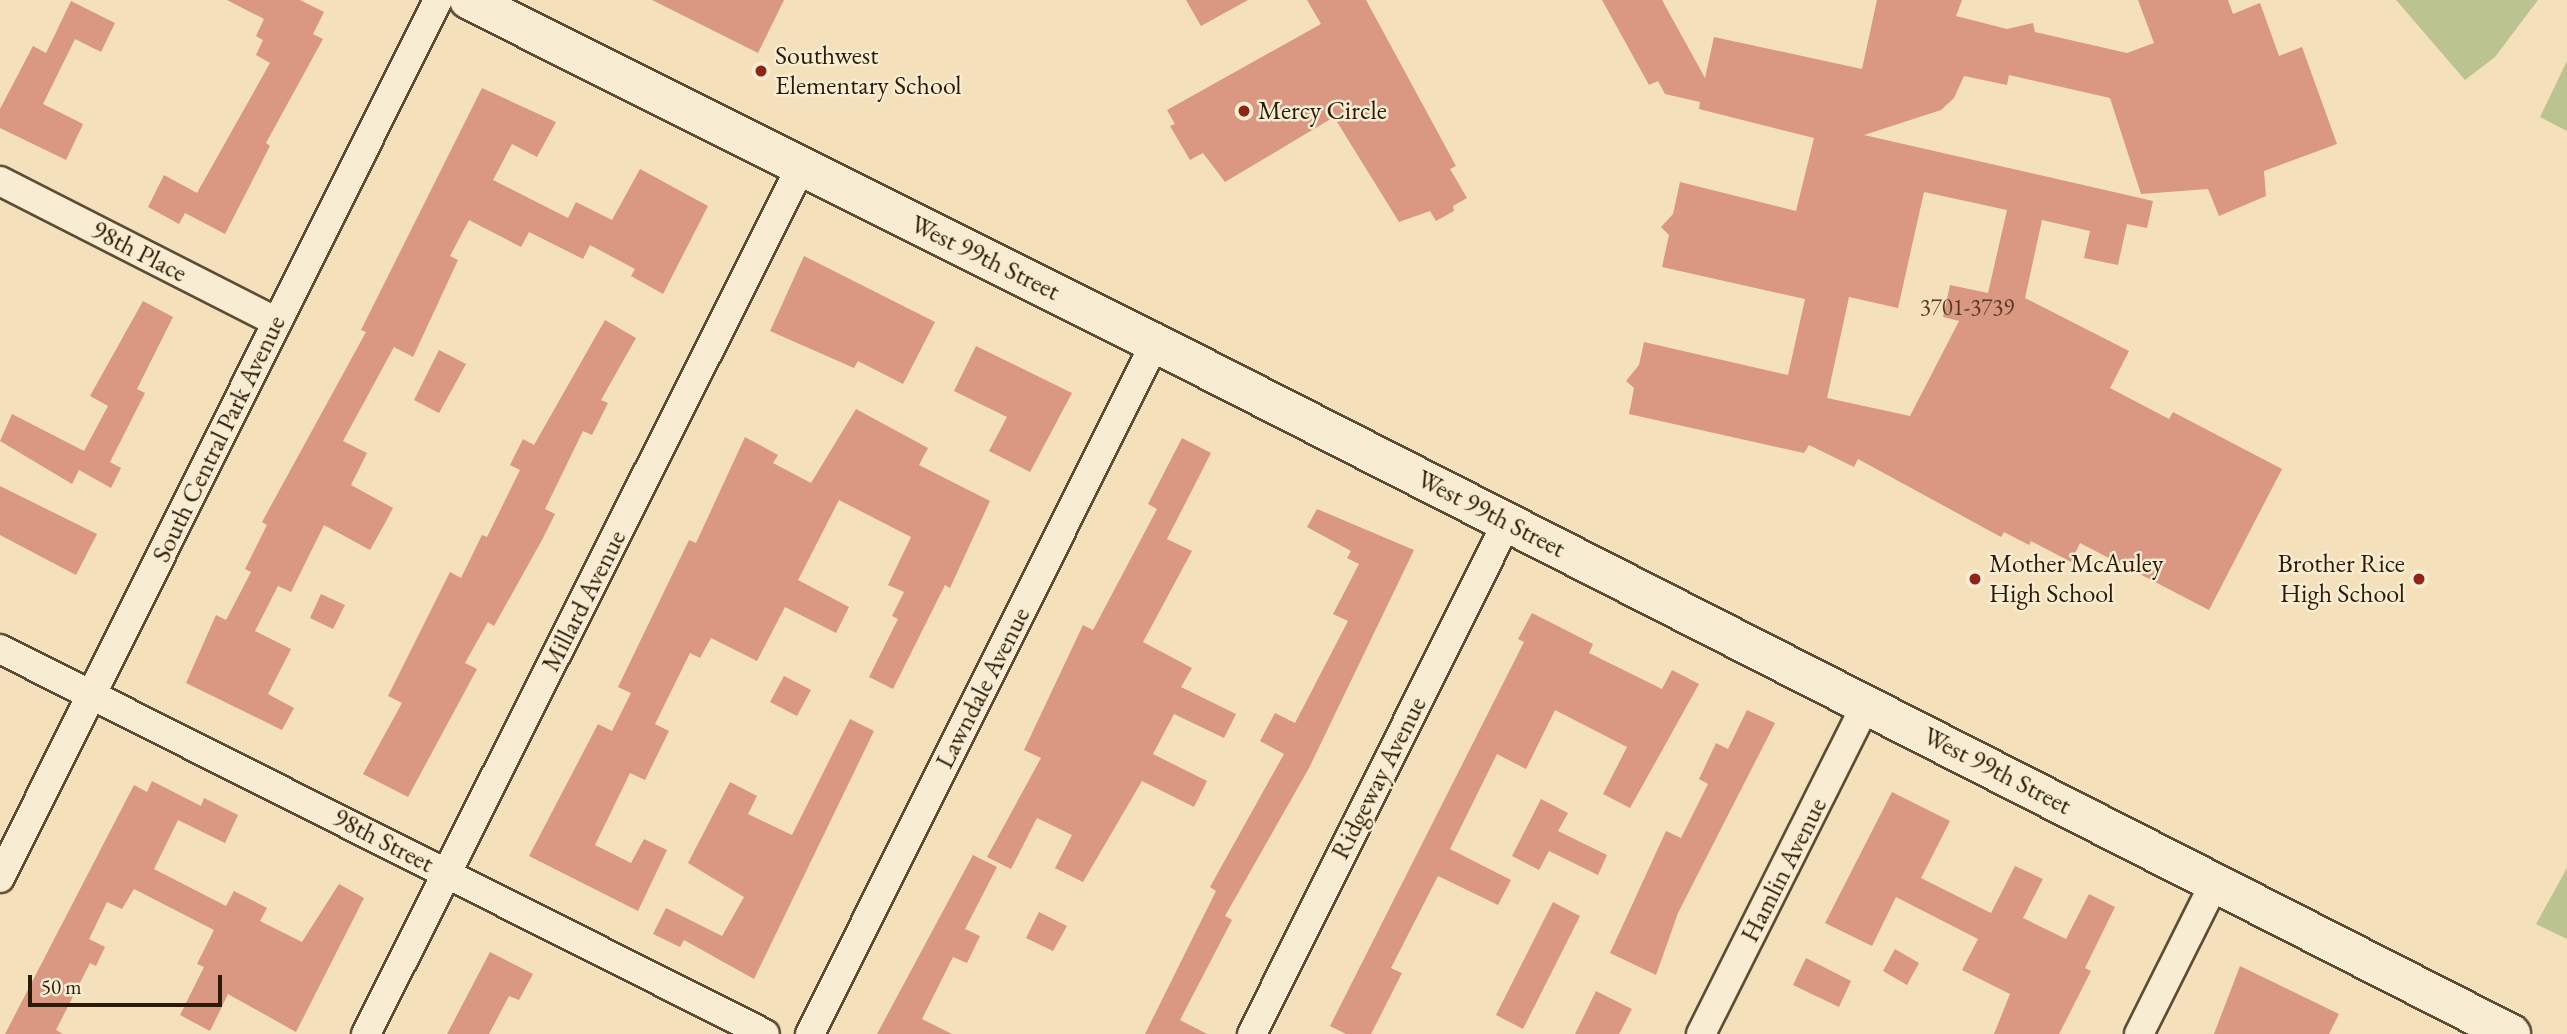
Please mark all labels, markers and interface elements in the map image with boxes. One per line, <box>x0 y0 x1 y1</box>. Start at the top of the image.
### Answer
place label: Southwest Elementary School <box>775 40 962 102</box>
marker: Southwest Elementary School <box>753 63 769 79</box>
place label: Mercy Circle <box>1258 95 1387 127</box>
marker: Mercy Circle <box>1236 103 1252 119</box>
street label: West 99th Street <box>905 208 1065 308</box>
street label: 98th Place <box>86 215 192 289</box>
house number: 3701-3739 <box>1920 293 2014 321</box>
street label: South Central Park Avenue <box>146 311 292 567</box>
street label: West 99th Street <box>1412 463 1570 565</box>
street label: Millard Avenue <box>535 525 633 677</box>
place label: Mother McAuley High School <box>1989 548 2163 610</box>
place label: Brother Rice High School <box>2277 548 2405 610</box>
marker: Mother McAuley High School <box>1967 571 1983 587</box>
marker: Brother Rice High School <box>2411 571 2427 587</box>
street label: Lawndale Avenue <box>929 602 1037 774</box>
street label: Ridgeway Avenue <box>1325 692 1433 864</box>
street label: West 99th Street <box>1918 720 2076 822</box>
street label: Hamlin Avenue <box>1734 793 1834 947</box>
street label: 98th Street <box>327 802 439 880</box>
scale bar <box>32 960 226 1004</box>
text: 50 m <box>41 973 82 1000</box>

